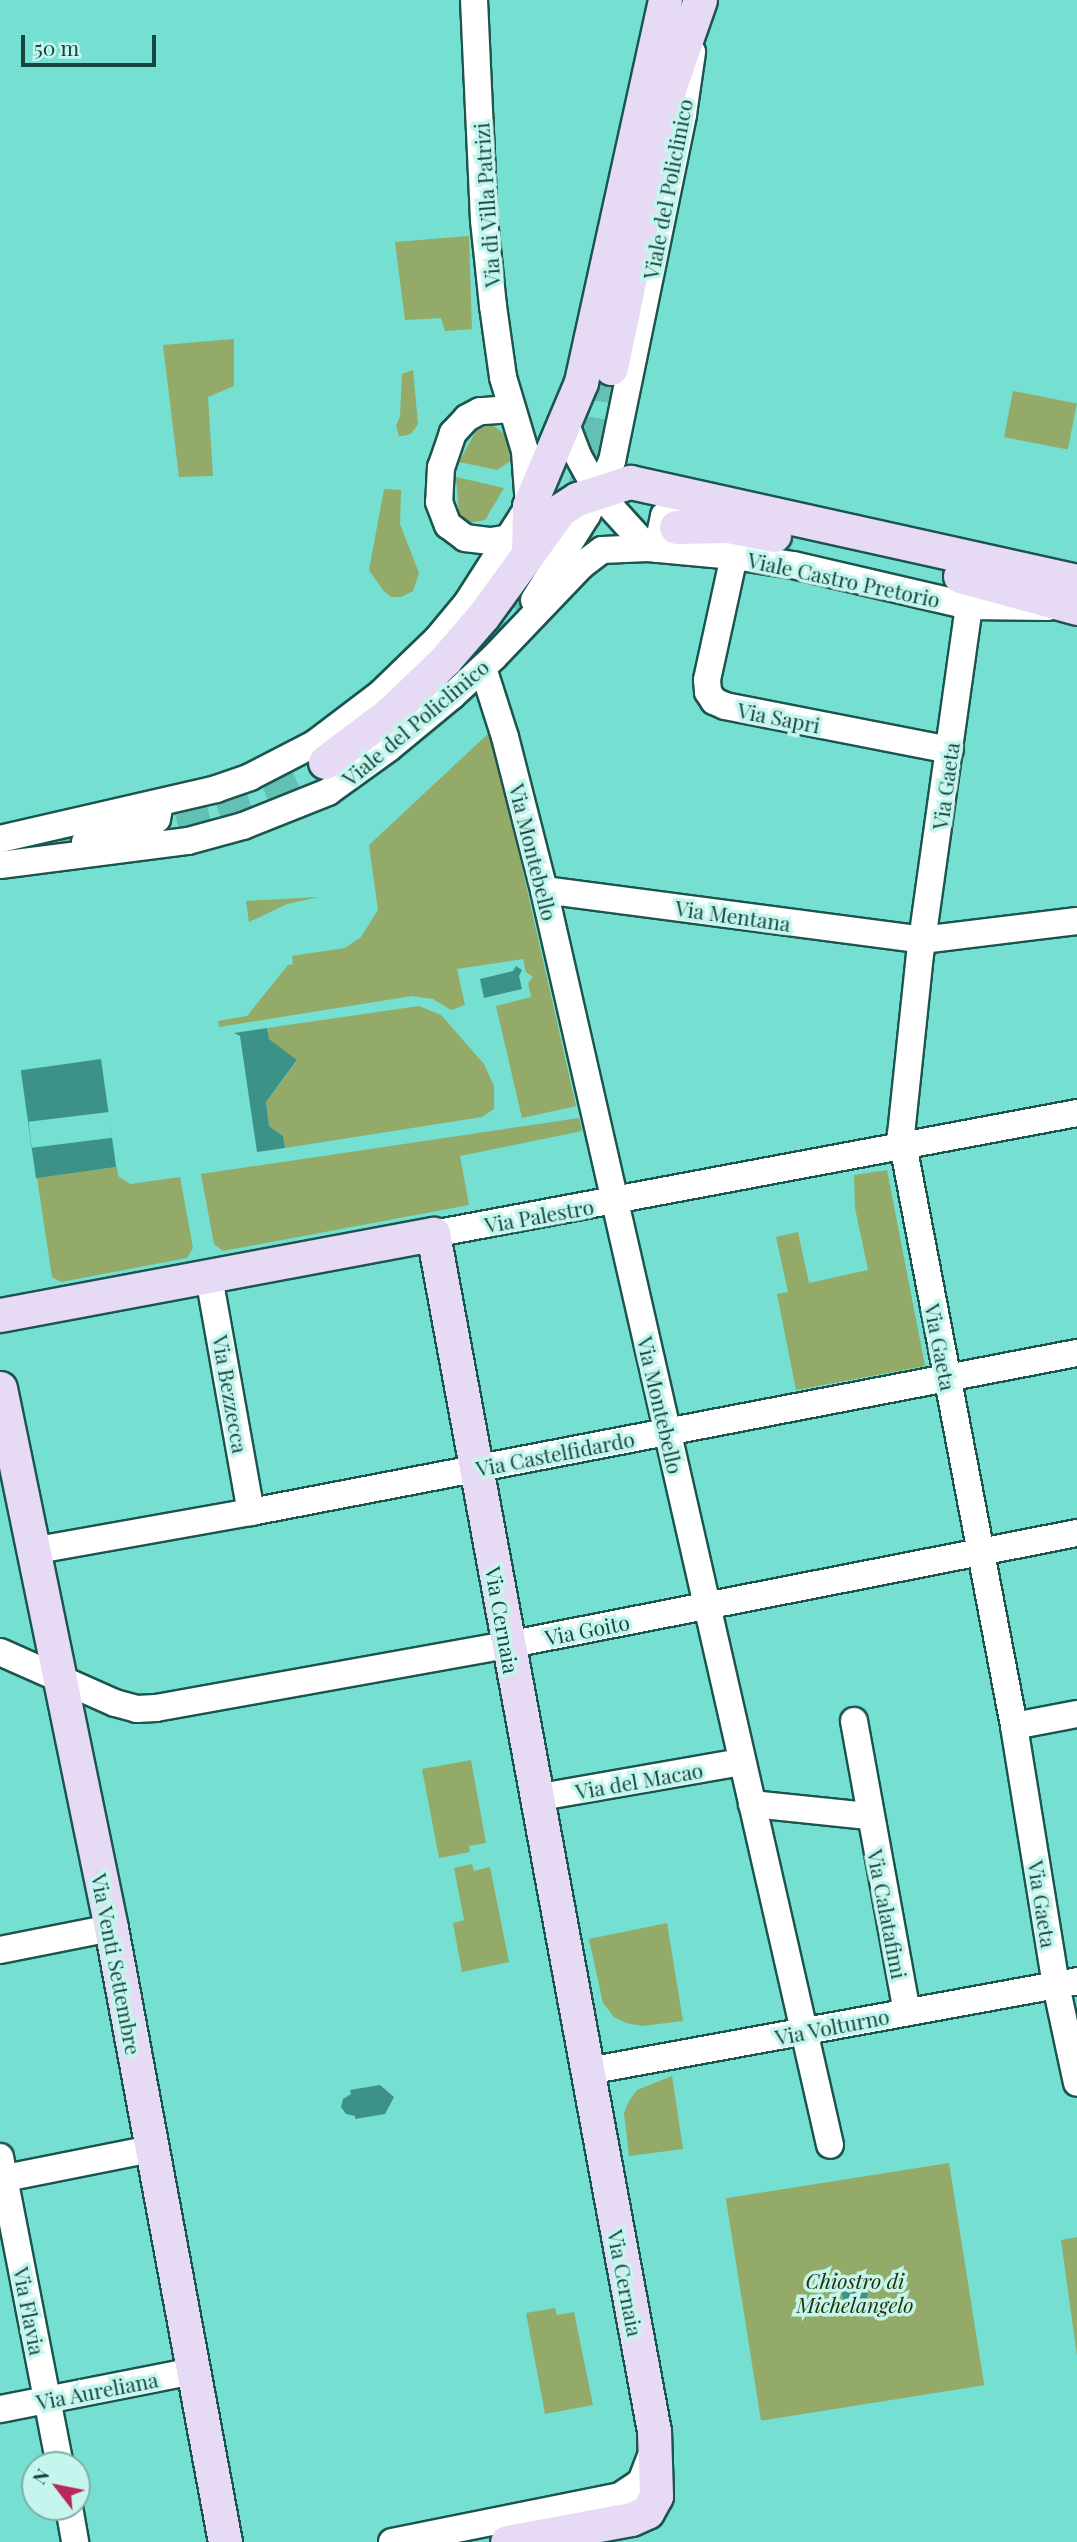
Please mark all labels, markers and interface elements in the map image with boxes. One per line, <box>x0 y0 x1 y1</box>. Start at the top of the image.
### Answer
scale bar <box>24 21 159 65</box>
text: 50 m <box>34 33 79 61</box>
street label: Viale del Policlinico <box>637 97 697 281</box>
street label: Via di Villa Patrizi <box>468 121 504 289</box>
street label: Viale Castro Pretorio <box>745 546 943 612</box>
street label: Viale del Policlinico <box>337 653 493 791</box>
street label: Via Sapri <box>735 697 823 737</box>
street label: Via Gaeta <box>926 741 964 831</box>
street label: Via Montebello <box>505 781 563 923</box>
street label: Via Mentana <box>674 894 792 936</box>
street label: Via Palestro <box>482 1193 596 1237</box>
street label: Via Gaeta <box>920 1301 962 1393</box>
street label: Via Bezzecca <box>208 1333 254 1455</box>
street label: Via Montebello <box>633 1334 689 1476</box>
street label: Via Castelfidardo <box>473 1425 637 1481</box>
street label: Via Cernaia <box>481 1564 525 1676</box>
street label: Via Goito <box>542 1608 632 1650</box>
street label: Via del Macao <box>573 1756 705 1804</box>
street label: Via Calatafimi <box>863 1847 913 1981</box>
street label: Via Gaeta <box>1024 1859 1062 1949</box>
street label: Via Venti Settembre <box>87 1871 147 2057</box>
street label: Via Volturno <box>772 2002 892 2050</box>
street label: Via Cernaia <box>603 2227 649 2339</box>
street label: Via Flavia <box>9 2265 51 2357</box>
park label: Chiostro di Michelangelo <box>796 2267 914 2317</box>
street label: Via Aureliana <box>34 2366 160 2414</box>
north arrow <box>21 2451 91 2521</box>
text: N <box>25 2463 55 2489</box>

